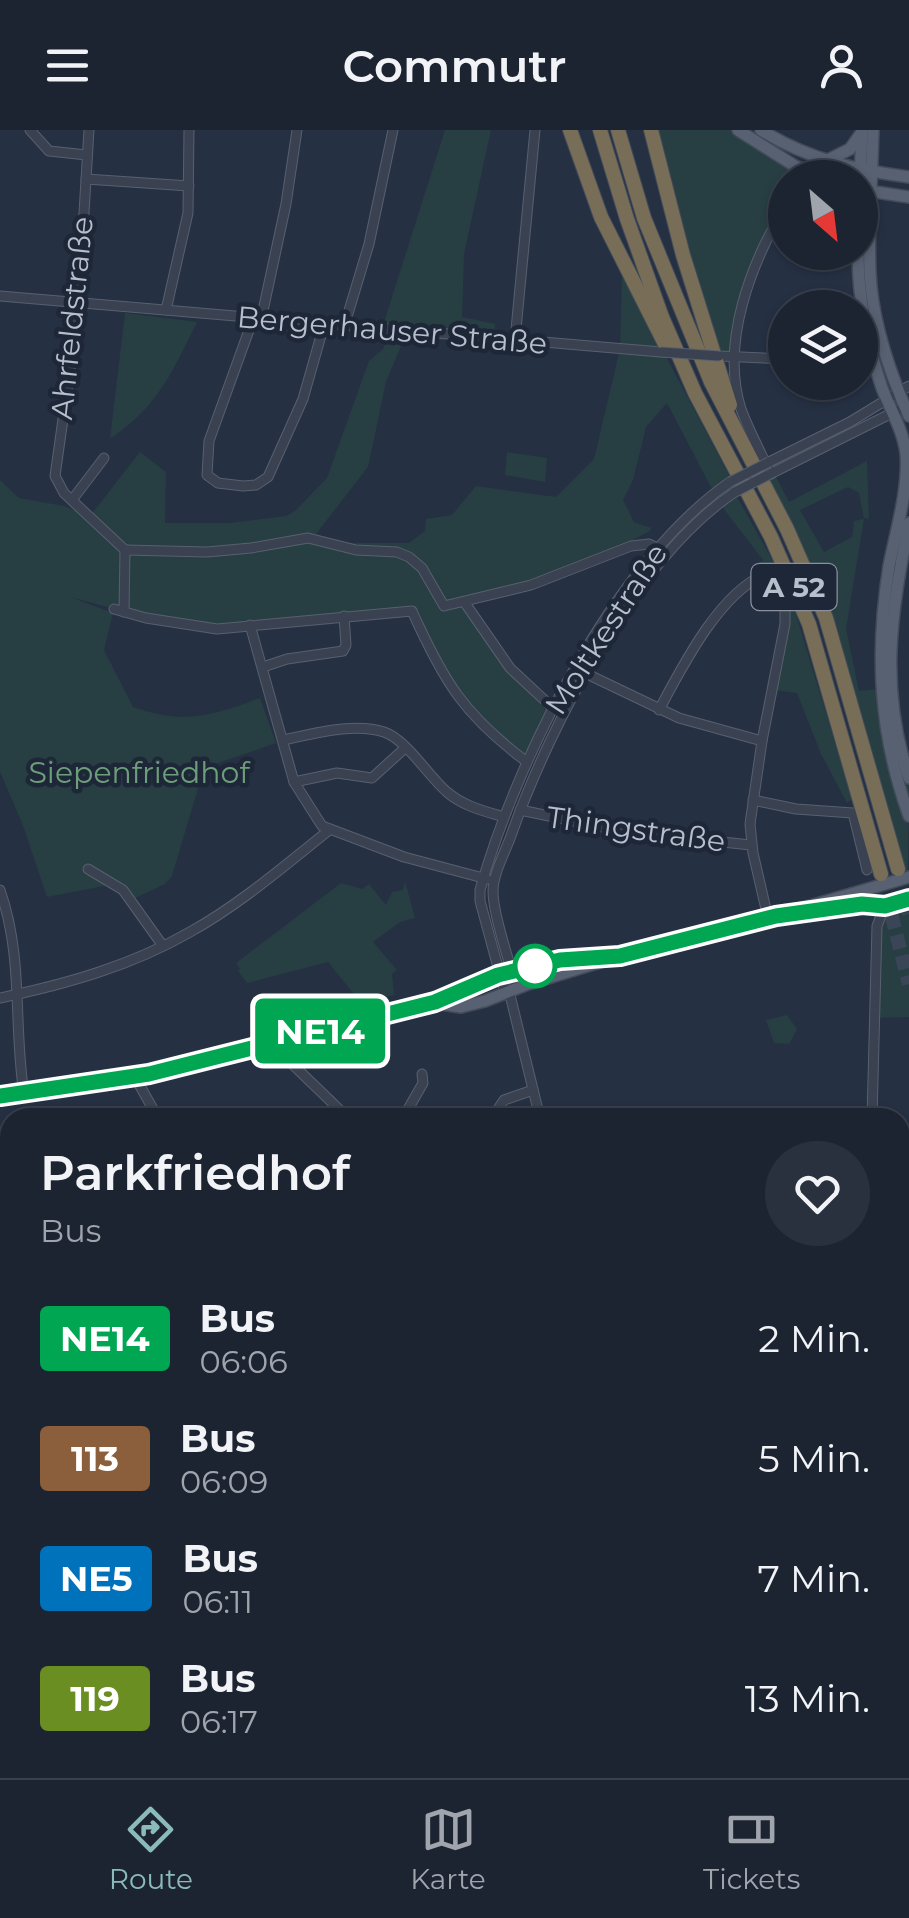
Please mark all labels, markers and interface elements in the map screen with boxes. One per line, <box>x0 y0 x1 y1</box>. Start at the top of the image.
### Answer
icon: menu <box>40 38 95 93</box>
text: Commutr <box>343 38 566 93</box>
icon: person <box>814 38 869 93</box>
north arrow <box>768 160 878 270</box>
map controls <box>768 160 878 400</box>
street label: Ahrfeldstraße <box>43 215 101 421</box>
button: layers <box>768 290 878 400</box>
street label: Bergerhauser Straße <box>236 298 548 362</box>
street label: Moltkestraße <box>537 537 675 721</box>
road number: A 52 <box>752 564 836 610</box>
park label: Siepenfriedhof <box>28 754 251 791</box>
street label: Thingstraße <box>544 798 728 860</box>
unlabelled marker <box>514 945 556 987</box>
line badge: NE14 <box>250 998 390 1064</box>
text: NE14 <box>275 1010 365 1053</box>
button: heart <box>765 1141 870 1246</box>
text: Parkfriedhof <box>40 1144 350 1202</box>
text: Bus <box>40 1211 101 1250</box>
text: Bus <box>200 1295 275 1342</box>
text: 2 Min. <box>758 1315 870 1362</box>
text: NE14 <box>60 1317 150 1360</box>
text: 06:06 <box>200 1342 288 1381</box>
text: Bus <box>180 1415 255 1462</box>
text: 5 Min. <box>758 1435 870 1482</box>
text: 113 <box>71 1437 119 1480</box>
text: 06:09 <box>180 1462 268 1501</box>
text: Bus <box>182 1535 258 1582</box>
text: 7 Min. <box>757 1555 870 1602</box>
text: NE5 <box>60 1557 132 1600</box>
text: 06:11 <box>182 1582 253 1621</box>
text: Bus <box>180 1655 255 1702</box>
text: 13 Min. <box>745 1675 870 1722</box>
text: 119 <box>70 1677 120 1720</box>
text: 06:17 <box>180 1702 258 1741</box>
tab: Route <box>109 1802 193 1896</box>
tab: Karte <box>410 1802 486 1896</box>
tab: Tickets <box>703 1802 800 1896</box>

